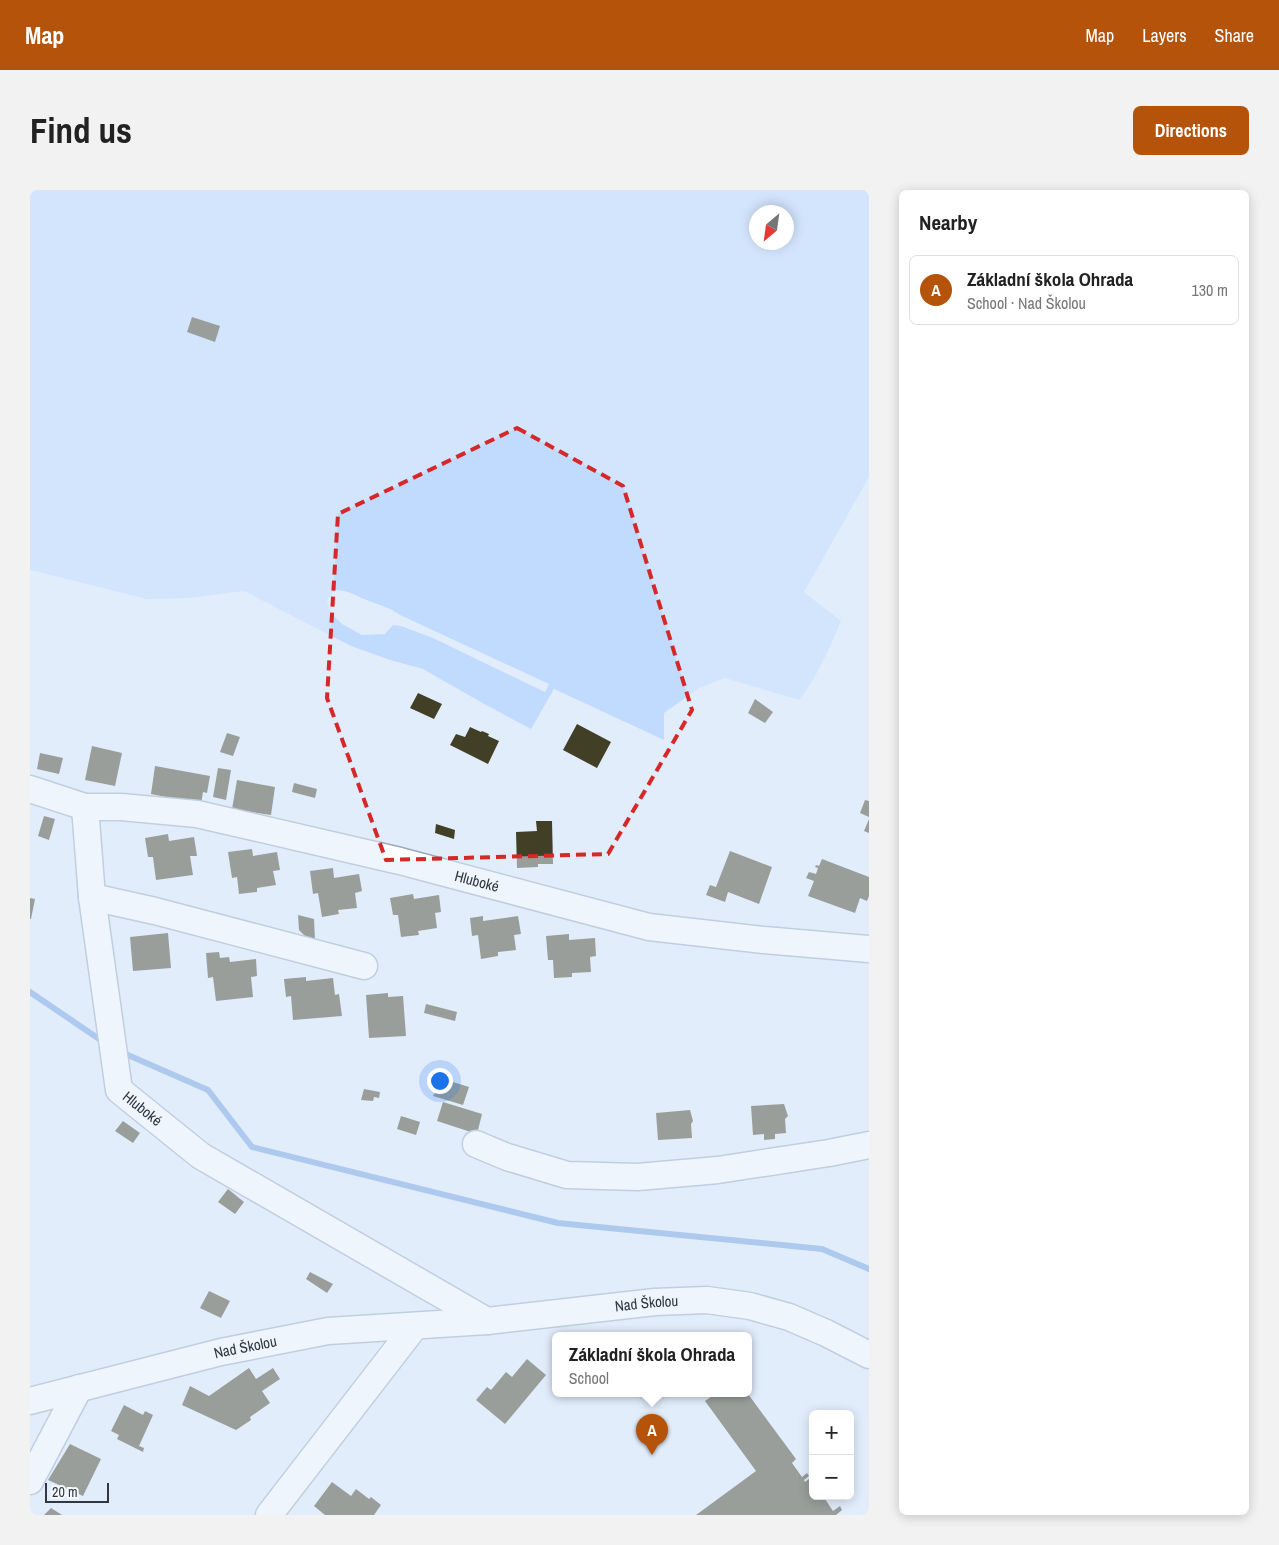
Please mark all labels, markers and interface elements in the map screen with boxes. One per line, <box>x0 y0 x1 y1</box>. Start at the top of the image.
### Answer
text: Map <box>25 19 64 51</box>
text: Map <box>1086 23 1114 48</box>
text: Layers <box>1142 23 1187 48</box>
text: Share <box>1215 23 1254 48</box>
button: Directions <box>1133 106 1249 155</box>
text: Find us <box>30 107 132 154</box>
north arrow <box>749 205 794 250</box>
text: Nearby <box>919 208 977 237</box>
text: Základní škola Ohrada <box>967 266 1133 292</box>
text: A <box>931 279 941 301</box>
text: 130 m <box>1192 279 1228 301</box>
text: School · Nad Školou <box>967 292 1086 314</box>
street label: Hluboké <box>452 865 502 897</box>
your location <box>427 1068 453 1094</box>
street label: Hluboké <box>118 1086 167 1131</box>
street label: Nad Školou <box>614 1290 679 1316</box>
street label: Nad Školou <box>211 1330 279 1363</box>
popup <box>552 1332 752 1397</box>
text: Základní škola Ohrada <box>569 1341 735 1367</box>
text: School <box>569 1367 609 1389</box>
map controls <box>809 1410 854 1500</box>
button: + <box>809 1410 854 1455</box>
pin: A <box>636 1414 668 1455</box>
button: − <box>809 1455 854 1500</box>
scale bar <box>45 1480 109 1503</box>
text: 20 m <box>52 1483 78 1501</box>

